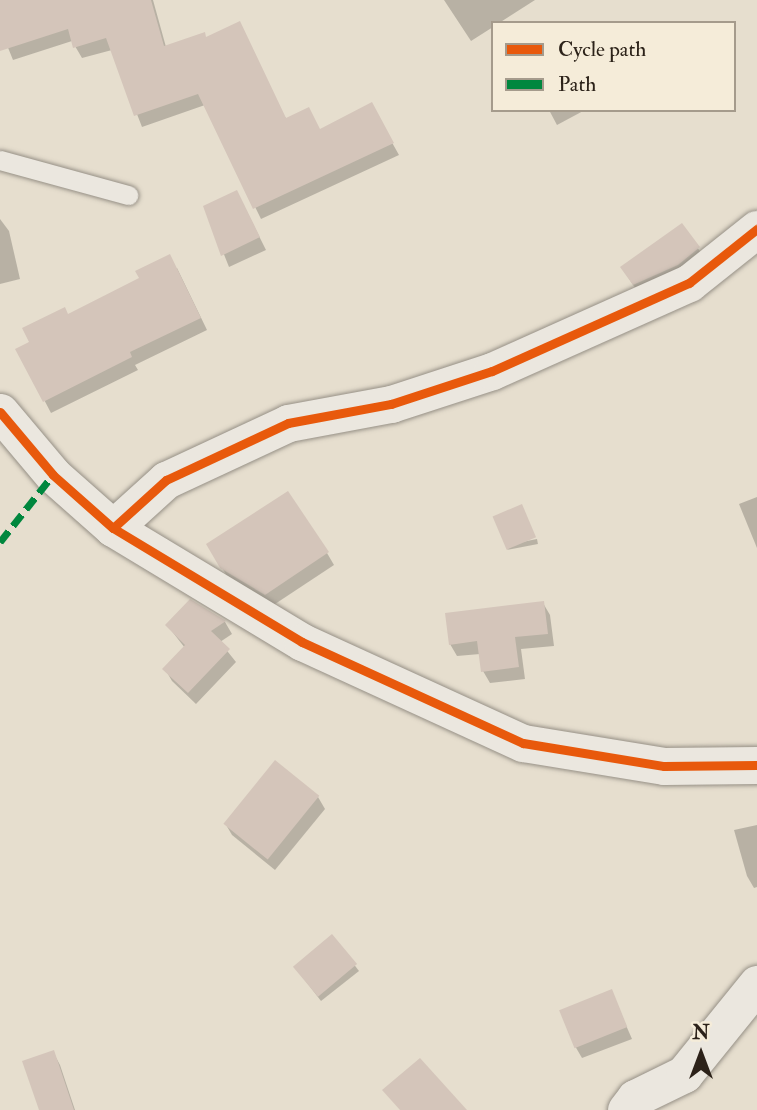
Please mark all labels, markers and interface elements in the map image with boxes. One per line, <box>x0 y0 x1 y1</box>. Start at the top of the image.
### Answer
legend <box>491 21 736 112</box>
text: Cycle path <box>558 36 646 63</box>
text: Path <box>558 71 596 98</box>
north arrow <box>666 1019 736 1089</box>
text: N <box>692 1021 710 1045</box>

